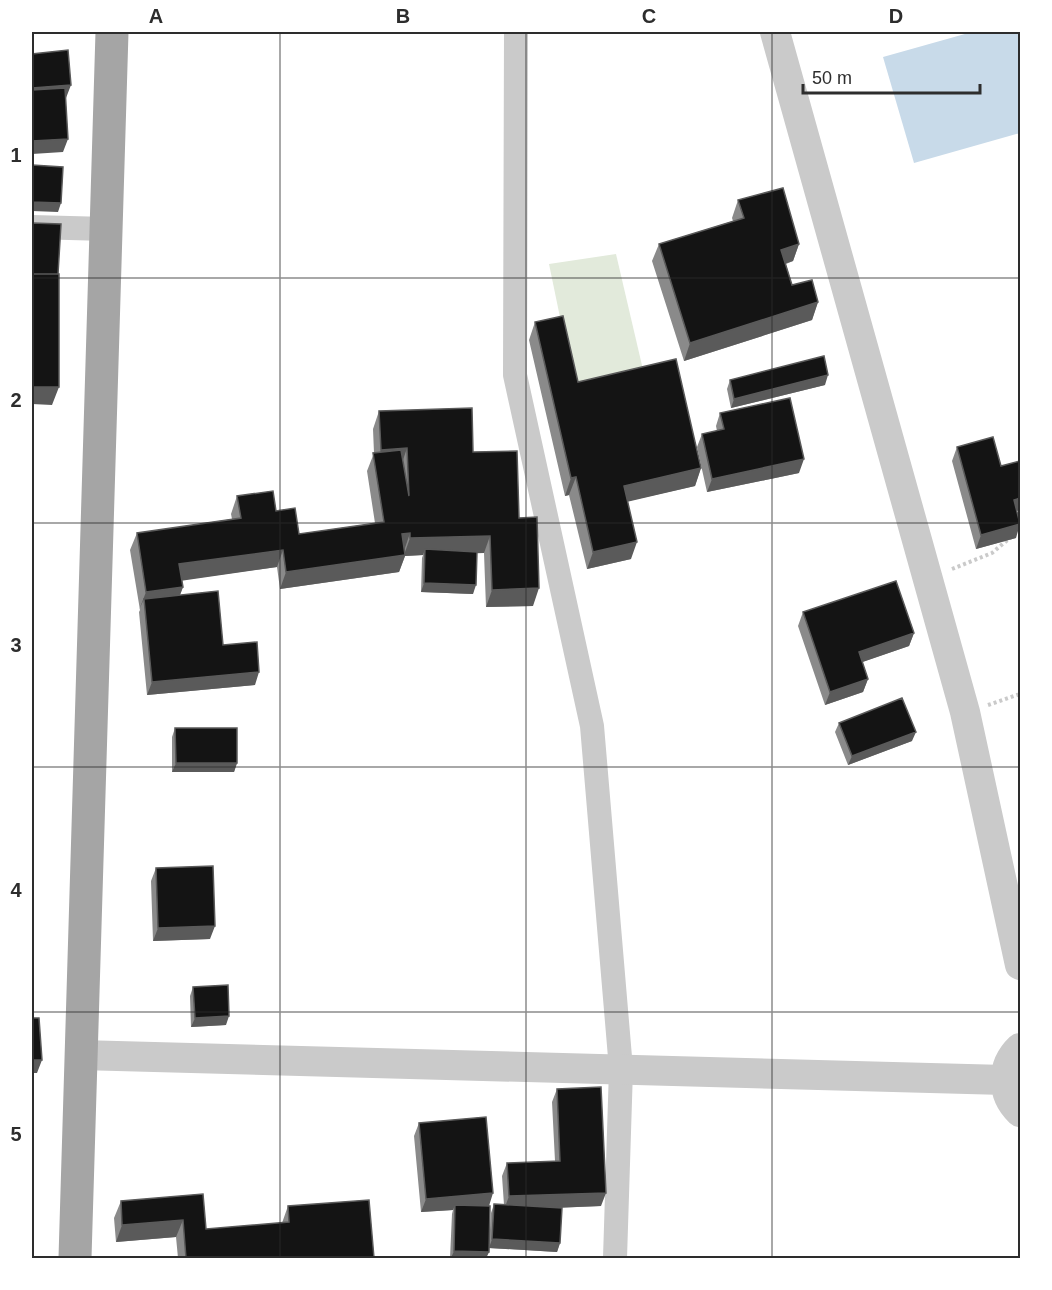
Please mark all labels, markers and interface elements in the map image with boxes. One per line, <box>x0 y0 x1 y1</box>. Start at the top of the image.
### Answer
text: A <box>149 5 163 27</box>
text: B <box>396 5 410 27</box>
text: C <box>642 5 656 27</box>
text: D <box>889 5 903 27</box>
scale bar <box>803 57 980 95</box>
text: 50 m <box>812 68 852 88</box>
text: 1 <box>10 144 22 166</box>
text: 2 <box>10 389 22 411</box>
text: 3 <box>10 634 22 656</box>
text: 4 <box>10 879 22 901</box>
text: 5 <box>10 1123 22 1145</box>

